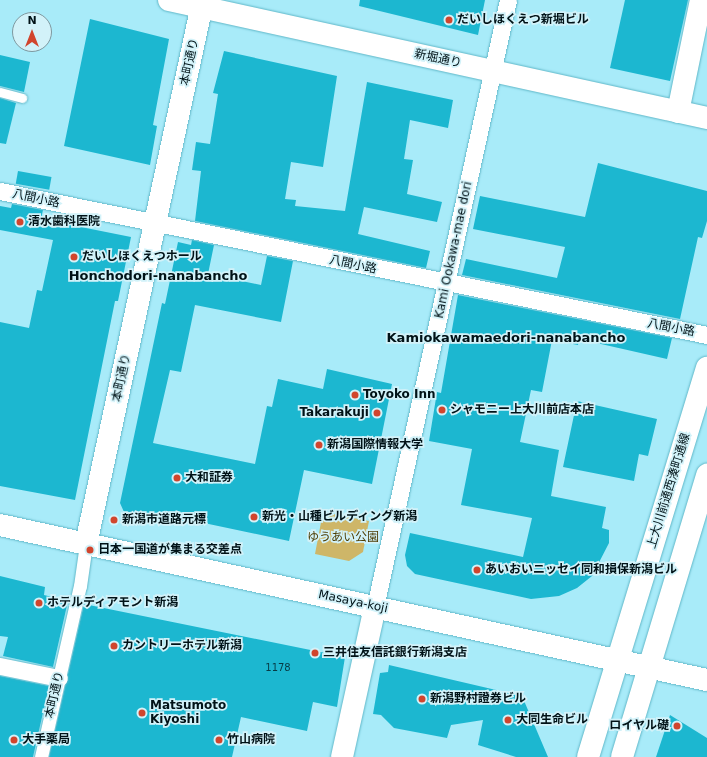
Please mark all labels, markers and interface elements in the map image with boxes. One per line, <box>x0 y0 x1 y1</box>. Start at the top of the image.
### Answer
north arrow <box>12 12 52 52</box>
place label: だいしほくえつ新堀ビル <box>457 13 589 27</box>
text: N <box>27 14 37 27</box>
marker: だいしほくえつ新堀ビル <box>444 15 454 25</box>
street label: 本町通り <box>178 37 202 87</box>
street label: 新堀通り <box>413 47 463 71</box>
street label: Kami Ookawa-mae dori <box>432 180 476 320</box>
street label: 八間小路 <box>11 187 61 211</box>
place label: 清水歯科医院 <box>28 215 100 229</box>
marker: 清水歯科医院 <box>15 217 25 227</box>
place label: だいしほくえつホール <box>82 250 202 264</box>
marker: だいしほくえつホール <box>69 252 79 262</box>
street label: 八間小路 <box>328 253 378 277</box>
district label: Honchodori-nanabancho <box>69 268 247 284</box>
street label: 八間小路 <box>646 316 696 340</box>
district label: Kamiokawamaedori-nanabancho <box>387 330 625 346</box>
street label: 本町通り <box>110 353 134 403</box>
place label: Toyoko Inn <box>363 388 436 402</box>
marker: Toyoko Inn <box>350 390 360 400</box>
place label: シャモニー上大川前店本店 <box>450 403 594 417</box>
marker: シャモニー上大川前店本店 <box>437 405 447 415</box>
place label: Takarakuji <box>299 406 369 420</box>
marker: Takarakuji <box>372 408 382 418</box>
street label: 上大川前通西湊町通線 <box>645 432 693 550</box>
place label: 新潟国際情報大学 <box>327 438 423 452</box>
marker: 新潟国際情報大学 <box>314 440 324 450</box>
place label: 大和証券 <box>185 471 233 485</box>
marker: 大和証券 <box>172 473 182 483</box>
place label: 新光・山種ビルディング新潟 <box>262 510 418 524</box>
marker: 新光・山種ビルディング新潟 <box>249 512 259 522</box>
place label: 新潟市道路元標 <box>122 513 206 527</box>
marker: 新潟市道路元標 <box>109 515 119 525</box>
park label: ゆうあい公園 <box>307 531 379 545</box>
place label: 日本一国道が集まる交差点 <box>98 543 242 557</box>
marker: 日本一国道が集まる交差点 <box>85 545 95 555</box>
place label: あいおいニッセイ同和損保新潟ビル <box>485 563 677 577</box>
marker: あいおいニッセイ同和損保新潟ビル <box>472 565 482 575</box>
street label: Masaya-koji <box>317 588 389 616</box>
place label: ホテルディアモント新潟 <box>47 596 179 610</box>
marker: ホテルディアモント新潟 <box>34 598 44 608</box>
place label: カントリーホテル新潟 <box>122 639 242 653</box>
marker: カントリーホテル新潟 <box>109 641 119 651</box>
place label: 三井住友信託銀行新潟支店 <box>323 646 467 660</box>
marker: 三井住友信託銀行新潟支店 <box>310 648 320 658</box>
house number: 1178 <box>265 662 291 674</box>
street label: 本町通り <box>43 670 67 720</box>
place label: 新潟野村證券ビル <box>430 692 526 706</box>
marker: 新潟野村證券ビル <box>417 694 427 704</box>
place label: Matsumoto Kiyoshi <box>150 699 226 727</box>
marker: Matsumoto Kiyoshi <box>137 708 147 718</box>
place label: 大同生命ビル <box>516 713 588 727</box>
marker: 大同生命ビル <box>503 715 513 725</box>
place label: ロイヤル礎 <box>609 719 669 733</box>
marker: ロイヤル礎 <box>672 721 682 731</box>
place label: 大手薬局 <box>22 733 70 747</box>
place label: 竹山病院 <box>227 733 275 747</box>
marker: 大手薬局 <box>9 735 19 745</box>
marker: 竹山病院 <box>214 735 224 745</box>

